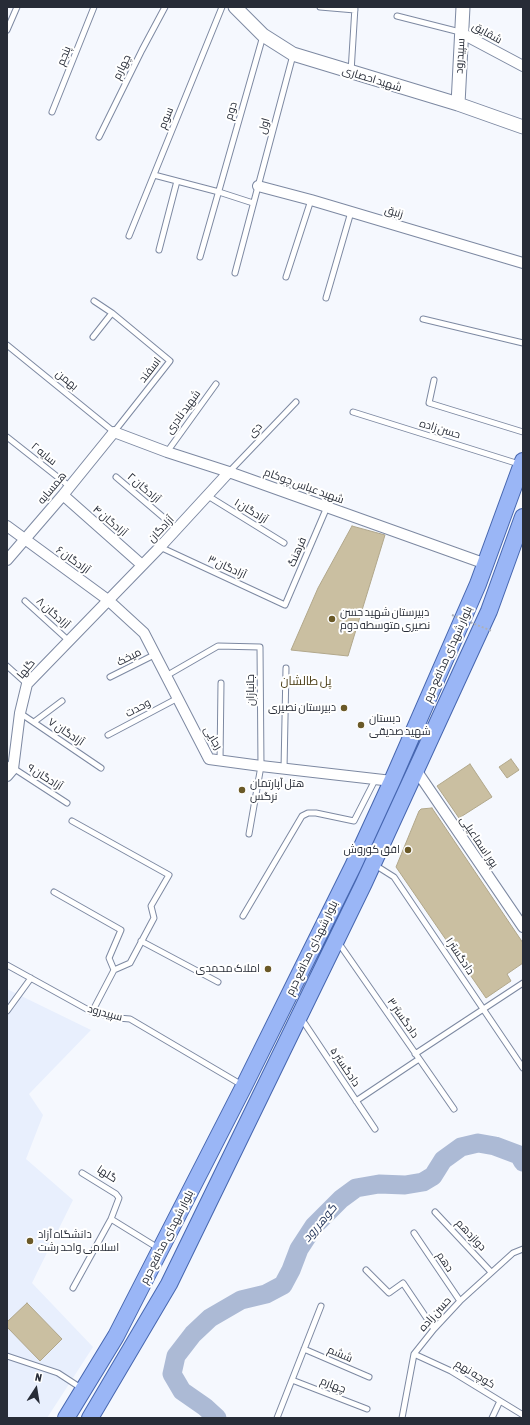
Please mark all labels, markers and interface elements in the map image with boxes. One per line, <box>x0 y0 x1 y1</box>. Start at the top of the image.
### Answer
street label: شقایق <box>470 19 504 47</box>
street label: سپیدرود <box>452 38 468 74</box>
street label: پنجم <box>54 44 74 68</box>
street label: چهارم <box>110 52 134 82</box>
street label: شهید احصاری <box>341 64 403 94</box>
street label: دوم <box>222 100 240 122</box>
street label: سوم <box>156 105 176 131</box>
street label: اول <box>256 116 272 136</box>
street label: زنبق <box>383 203 405 221</box>
street label: اسفند <box>136 355 164 385</box>
street label: بهمن <box>53 367 81 393</box>
street label: شهید نادری <box>163 387 203 437</box>
street label: حسن زاده <box>418 417 462 441</box>
street label: دی <box>245 420 265 440</box>
street label: سایه ۲ <box>29 440 59 468</box>
street label: شهید عباس چوکام <box>262 465 346 507</box>
street label: همسایه <box>35 469 69 507</box>
street label: آزادگان ۲ <box>125 470 163 506</box>
street label: آزادگان ۱ <box>232 496 270 526</box>
street label: آزادگان ۴ <box>90 503 130 539</box>
street label: آزادگان <box>145 513 177 545</box>
street label: فرهنگ <box>285 535 309 569</box>
street label: آزادگان ۶ <box>53 543 93 577</box>
street label: آزادگان ۳ <box>206 552 248 582</box>
street label: آزادگان ۸ <box>34 595 72 631</box>
street label: بلوار شهدای مدافع حرم <box>421 604 475 704</box>
place label: دبیرستان شهید حسن نصیری متوسطه دوم <box>340 606 430 632</box>
marker: دبیرستان شهید حسن نصیری متوسطه دوم <box>327 614 337 624</box>
street label: میخک <box>114 645 144 669</box>
street label: گلها <box>14 657 38 681</box>
street label: جانبازان <box>244 674 258 706</box>
district label: پل طالشان <box>281 674 331 688</box>
street label: وحدت <box>123 696 153 720</box>
place label: دبیرستان نصیری <box>268 701 336 715</box>
marker: دبیرستان نصیری <box>339 703 349 713</box>
place label: دبستان شهید صدیقی <box>369 712 431 738</box>
street label: آزادگان ۷ <box>46 715 86 749</box>
marker: دبستان شهید صدیقی <box>356 720 366 730</box>
street label: رجایی <box>201 724 225 752</box>
street label: آزادگان ۹ <box>25 761 65 793</box>
place label: هتل آپارتمان نرگس <box>250 777 304 803</box>
marker: هتل آپارتمان نرگس <box>237 785 247 795</box>
street label: پور اسماعیلی <box>457 814 501 870</box>
place label: افق کوروش <box>344 843 400 857</box>
marker: افق کوروش <box>403 845 413 855</box>
street label: بلوار شهدای مدافع حرم <box>283 898 341 998</box>
street label: دادگستر ۱ <box>443 935 477 977</box>
place label: املاک محمدی <box>196 962 260 976</box>
marker: املاک محمدی <box>263 964 273 974</box>
street label: دادگستر ۳ <box>384 995 422 1041</box>
street label: سپیدرود <box>86 1002 124 1024</box>
street label: دادگستر ۵ <box>327 1045 363 1089</box>
street label: گلها <box>94 1163 120 1185</box>
street label: بلوار شهدای مدافع حرم <box>138 1188 196 1286</box>
water label: گوهر رود <box>300 1201 340 1245</box>
street label: دوازدهم <box>453 1216 489 1254</box>
place label: دانشگاه آزاد اسلامی واحد رشت <box>38 1228 119 1254</box>
marker: دانشگاه آزاد اسلامی واحد رشت <box>25 1236 35 1246</box>
street label: دهم <box>434 1249 456 1275</box>
street label: حسن زاده <box>416 1294 454 1334</box>
street label: ششم <box>326 1343 354 1365</box>
street label: کوچه نهم <box>452 1357 498 1391</box>
north arrow <box>16 1369 56 1409</box>
text: N <box>34 1371 43 1384</box>
street label: چهارم <box>318 1374 348 1396</box>

